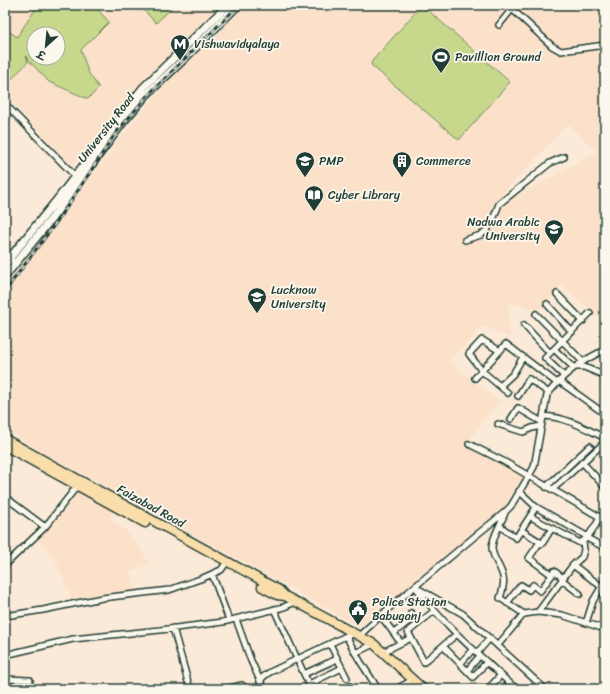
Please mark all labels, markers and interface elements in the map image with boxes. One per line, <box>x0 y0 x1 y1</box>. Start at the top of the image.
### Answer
north arrow <box>26 26 66 66</box>
metro station icon: Vishwavidyalaya <box>169 33 191 61</box>
place label: Vishwavidyalaya <box>194 33 280 55</box>
text: उ <box>33 44 50 65</box>
sports icon: Pavillion Ground <box>430 46 452 74</box>
place label: Pavillion Ground <box>455 46 542 68</box>
street label: University Road <box>72 87 141 168</box>
school or university icon: PMP <box>294 150 316 178</box>
place label: PMP <box>319 150 344 172</box>
building icon: Commerce <box>391 150 413 178</box>
place label: Commerce <box>416 150 471 172</box>
library icon: Cyber Library <box>303 184 325 212</box>
place label: Cyber Library <box>328 184 401 206</box>
place label: Nadwa Arabic University <box>467 211 541 247</box>
school or university icon: Nadwa Arabic University <box>543 218 565 246</box>
place label: Lucknow University <box>271 279 326 315</box>
school or university icon: Lucknow University <box>246 286 268 314</box>
street label: Faizabad Road <box>113 478 191 535</box>
place label: Police Station Babuganj <box>372 591 447 627</box>
public building icon: Police Station Babuganj <box>347 598 369 626</box>

